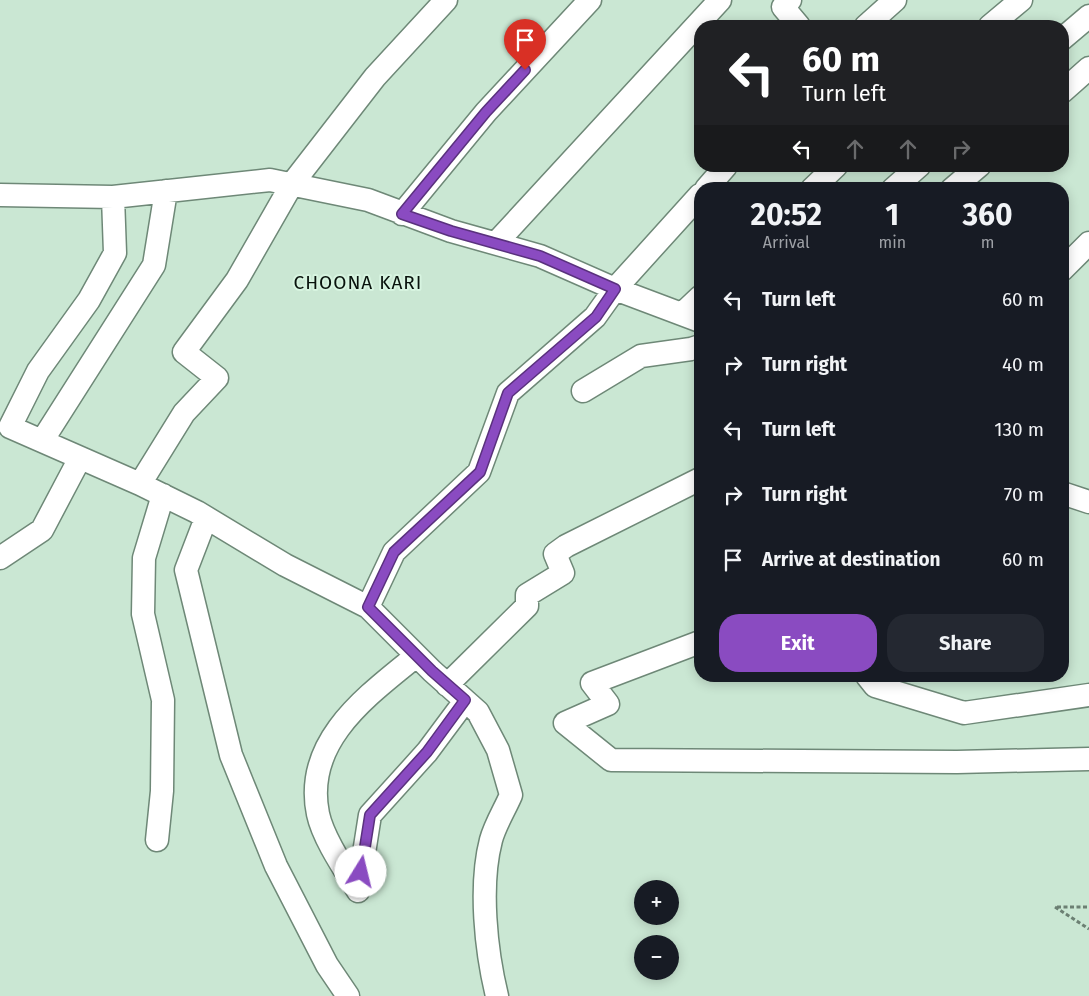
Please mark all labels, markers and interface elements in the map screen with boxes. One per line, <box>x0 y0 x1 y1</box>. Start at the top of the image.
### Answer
pin <box>504 19 546 70</box>
icon: arrive <box>511 26 539 54</box>
text: 60 m <box>802 38 880 80</box>
icon: left <box>719 40 784 105</box>
text: Turn left <box>802 80 886 107</box>
icon: left <box>788 135 816 163</box>
icon: ahead <box>841 135 869 163</box>
icon: ahead <box>894 135 922 163</box>
icon: right <box>947 135 975 163</box>
text: 20:52 <box>750 197 822 233</box>
text: 1 <box>885 197 899 233</box>
text: 360 <box>963 197 1013 233</box>
text: Arrival <box>763 233 810 252</box>
text: min <box>878 233 906 252</box>
text: m <box>981 233 994 252</box>
district label: CHOONA KARI <box>294 271 422 294</box>
icon: left <box>719 286 747 314</box>
text: Turn left <box>762 288 836 311</box>
text: 60 m <box>1002 288 1044 311</box>
icon: right <box>719 351 747 379</box>
text: Turn right <box>762 353 847 376</box>
text: 40 m <box>1002 353 1044 376</box>
icon: left <box>719 416 747 444</box>
text: Turn left <box>762 418 836 441</box>
text: 130 m <box>994 418 1044 441</box>
icon: right <box>719 481 747 509</box>
text: Turn right <box>762 483 847 506</box>
text: 70 m <box>1004 483 1044 506</box>
icon: arrive <box>719 546 747 574</box>
text: Arrive at destination <box>762 548 941 571</box>
text: 60 m <box>1002 548 1044 571</box>
button: Exit <box>719 614 877 672</box>
button: Share <box>887 614 1044 672</box>
position arrow <box>334 845 386 897</box>
map controls <box>634 880 679 980</box>
button: + <box>634 880 679 925</box>
button: − <box>634 935 679 980</box>

